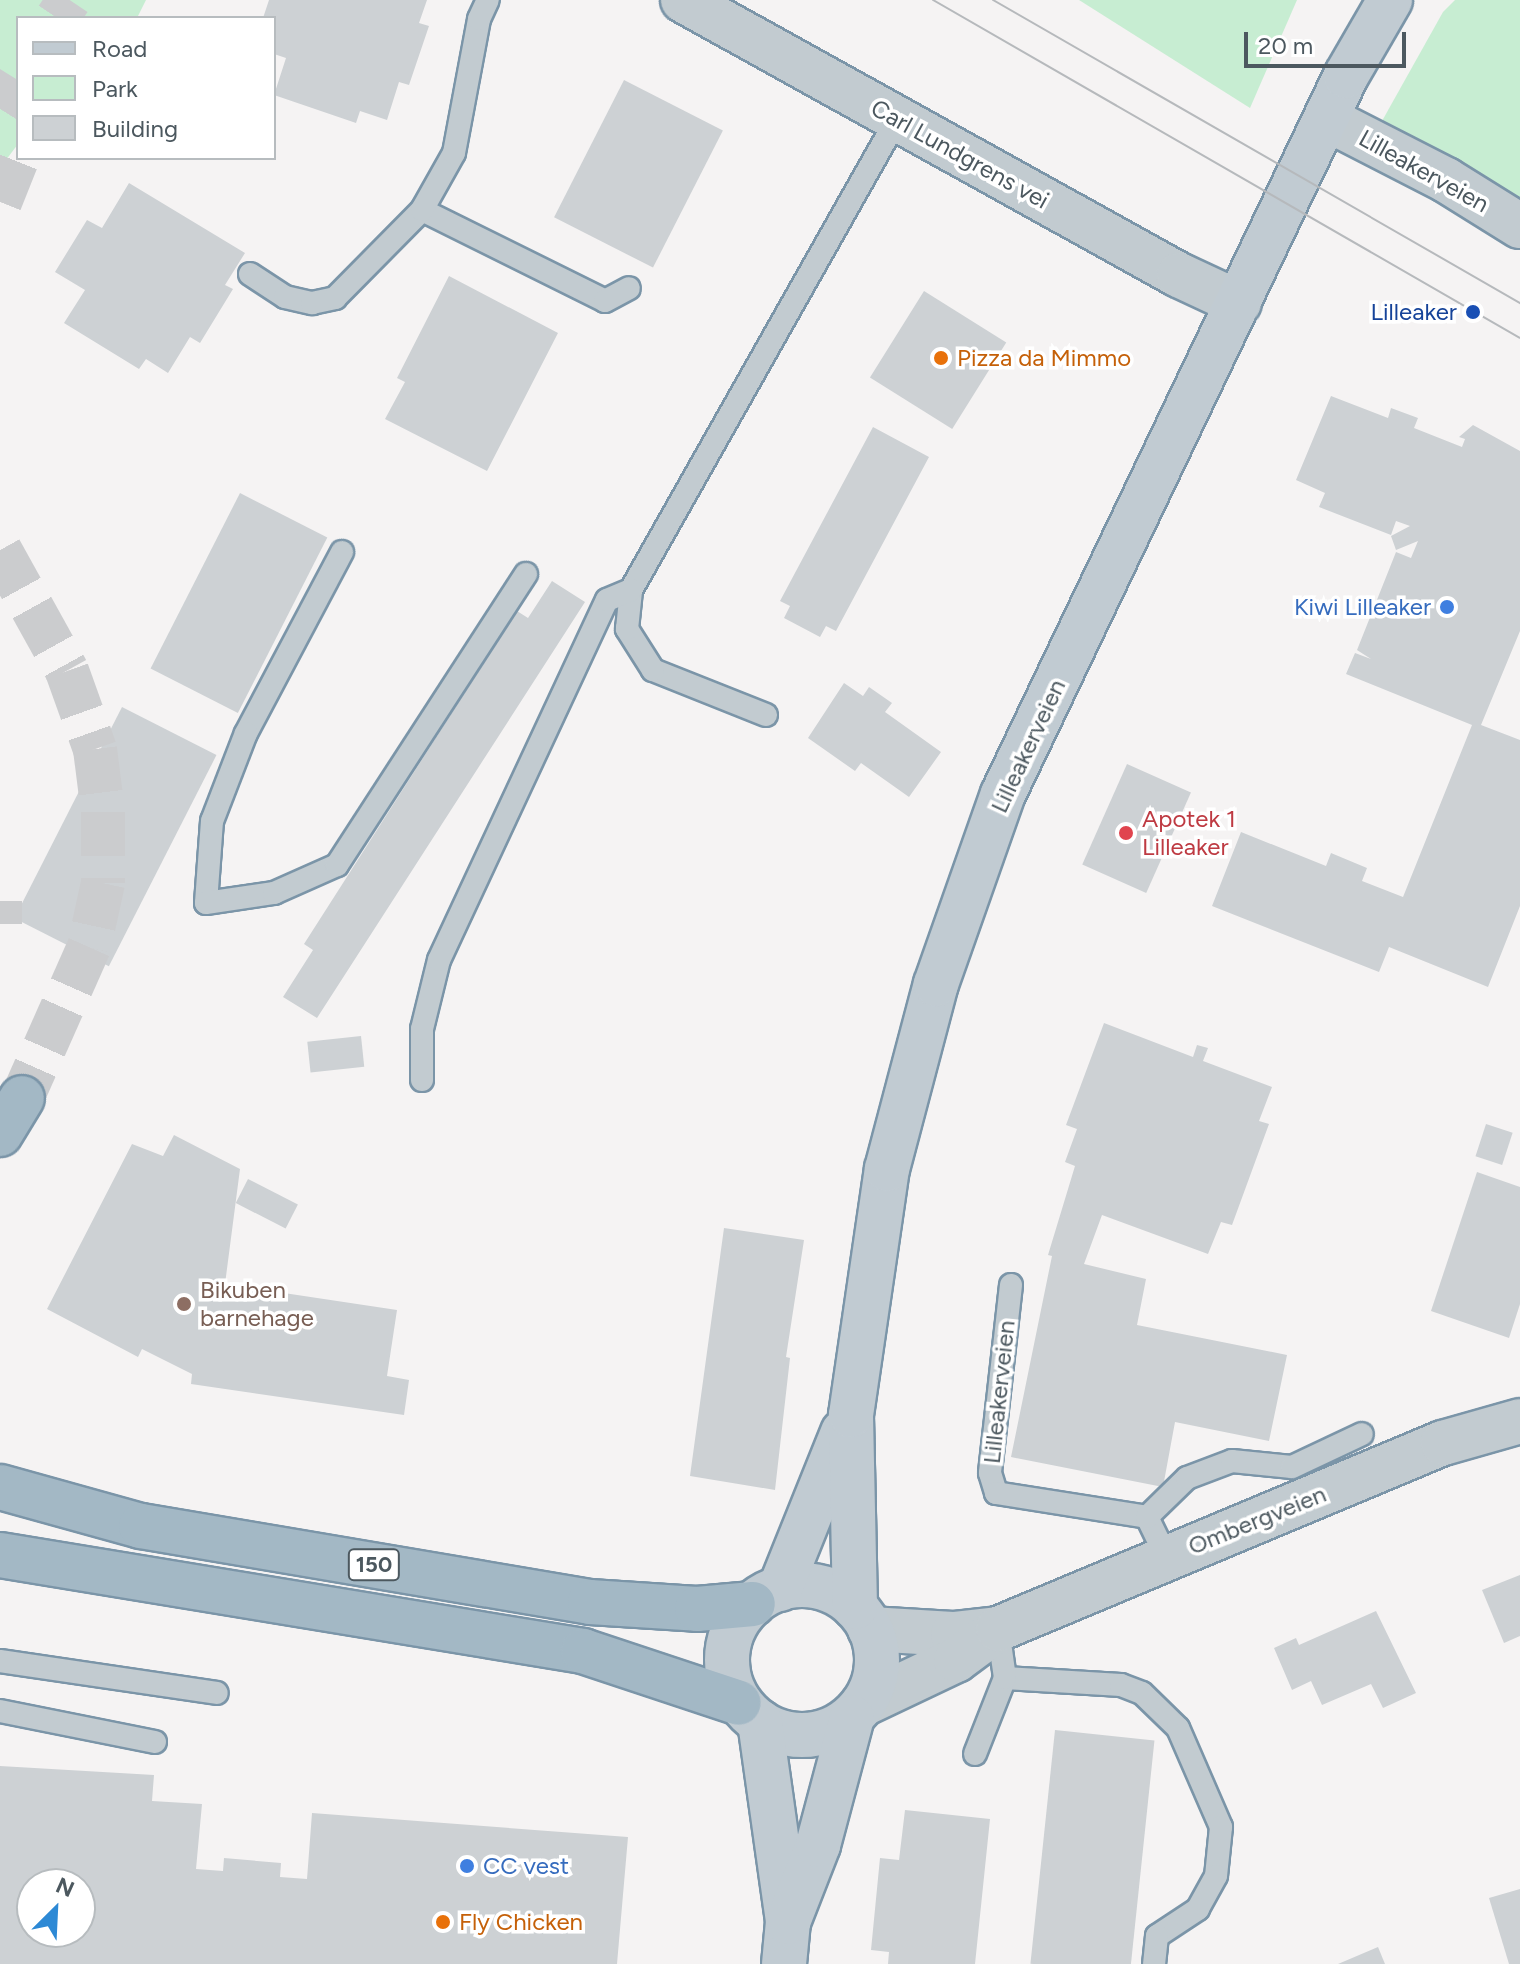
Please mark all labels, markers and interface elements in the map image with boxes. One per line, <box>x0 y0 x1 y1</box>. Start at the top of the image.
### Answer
legend <box>16 16 276 160</box>
scale bar <box>1248 16 1410 66</box>
text: 20 m <box>1258 31 1313 60</box>
text: Road <box>92 34 147 63</box>
text: Park <box>92 74 138 103</box>
street label: Carl Lundgrens vei <box>866 93 1054 215</box>
text: Building <box>92 114 178 143</box>
street label: Lilleakerveien <box>1354 124 1494 218</box>
place label: Lilleaker <box>1370 298 1457 326</box>
marker: Lilleaker <box>1464 303 1482 321</box>
place label: Pizza da Mimmo <box>957 344 1131 372</box>
marker: Pizza da Mimmo <box>932 349 950 367</box>
place label: Kiwi Lilleaker <box>1294 593 1431 621</box>
marker: Kiwi Lilleaker <box>1438 598 1456 616</box>
street label: Lilleakerveien <box>985 675 1071 817</box>
place label: Apotek 1 Lilleaker <box>1142 805 1236 861</box>
marker: Apotek 1 Lilleaker <box>1117 824 1135 842</box>
place label: Bikuben barnehage <box>200 1276 314 1332</box>
marker: Bikuben barnehage <box>175 1295 193 1313</box>
street label: Lilleakerveien <box>977 1319 1021 1465</box>
street label: Ombergveien <box>1184 1479 1330 1561</box>
road number: 150 <box>346 1547 402 1583</box>
place label: CC vest <box>483 1852 569 1880</box>
marker: CC vest <box>458 1857 476 1875</box>
north arrow <box>16 1868 96 1948</box>
text: N <box>52 1872 78 1903</box>
place label: Fly Chicken <box>459 1908 583 1936</box>
marker: Fly Chicken <box>434 1913 452 1931</box>

